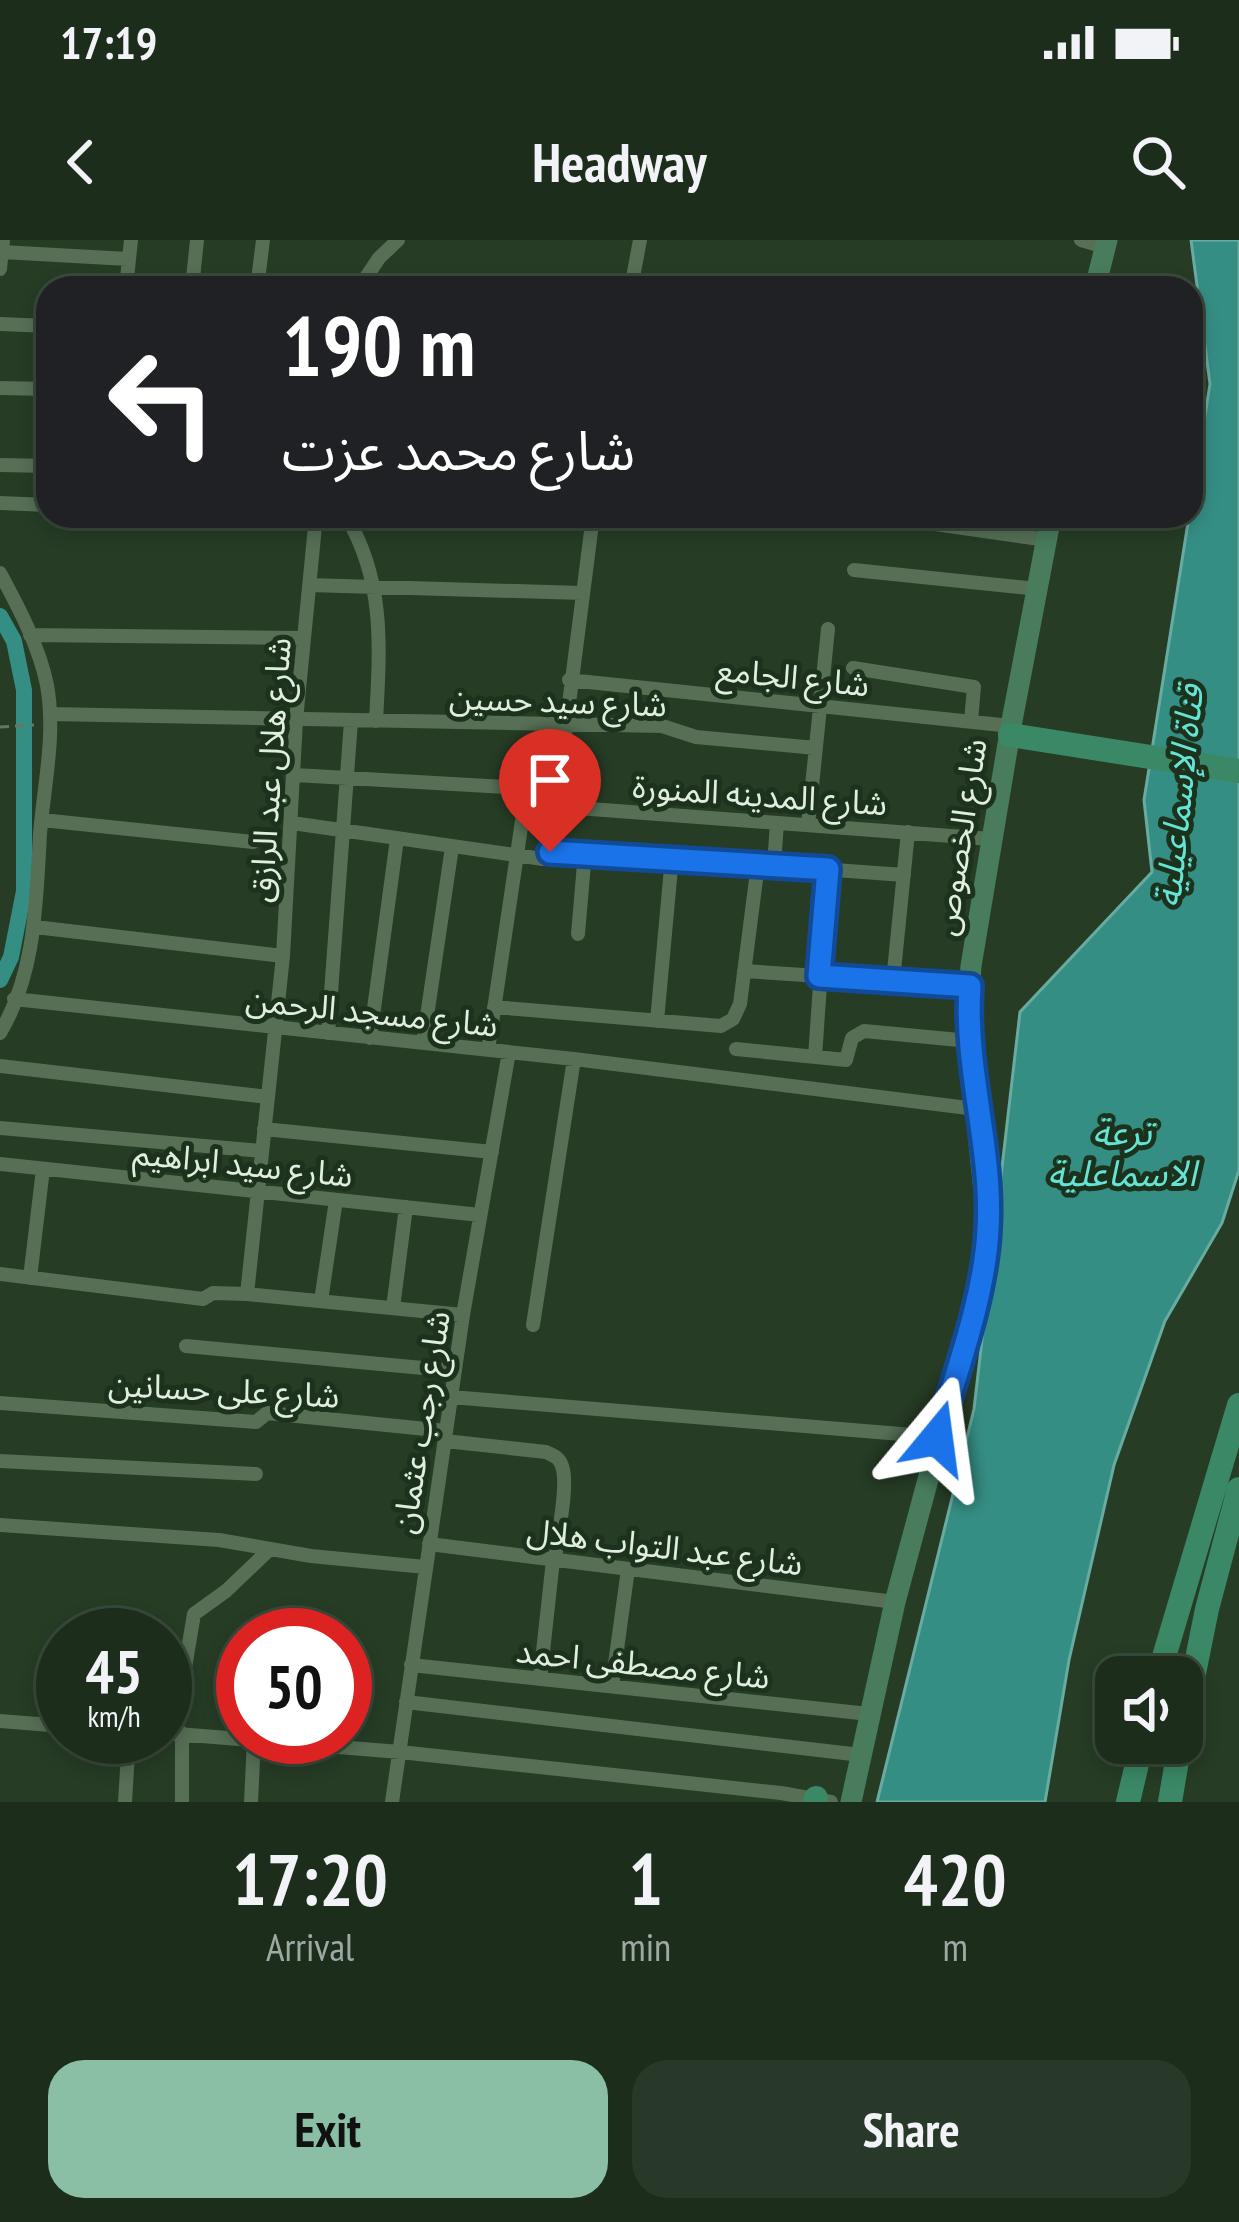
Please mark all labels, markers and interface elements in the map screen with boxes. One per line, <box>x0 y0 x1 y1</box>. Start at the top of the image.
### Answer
text: 17:19 <box>60 13 157 71</box>
text: Headway <box>532 127 707 197</box>
icon: back <box>48 129 114 195</box>
icon: search <box>1125 129 1191 195</box>
text: 190 m <box>282 290 475 399</box>
icon: left <box>84 324 240 480</box>
text: شارع محمد عزت <box>282 415 635 485</box>
street label: شارع هلال عبد الرازق <box>238 636 304 904</box>
street label: شارع الجامع <box>714 647 871 709</box>
street label: شارع سيد حسين <box>448 675 668 729</box>
water label: قناة الإسماعيلية <box>1143 680 1214 910</box>
pin <box>499 729 601 852</box>
street label: شارع الخصوص <box>922 735 1000 939</box>
icon: arrive <box>517 747 583 813</box>
street label: شارع المدينه المنورة <box>631 764 889 828</box>
street label: شارع مسجد الرحمن <box>244 976 500 1050</box>
water label: ترعة الاسماعلية <box>1048 1108 1200 1196</box>
street label: شارع سيد ابراهيم <box>130 1130 355 1201</box>
street label: شارع رجب عثمان <box>381 1308 463 1537</box>
street label: شارع على حسانين <box>107 1361 341 1421</box>
position arrow <box>874 1375 1000 1501</box>
street label: شارع عبد التواب هلال <box>524 1508 805 1588</box>
speed limit sign: 50 <box>216 1608 372 1764</box>
street label: شارع مصطفى احمد <box>514 1628 772 1702</box>
text: 45 <box>85 1632 143 1710</box>
map controls <box>1095 1656 1203 1764</box>
button: sound <box>1095 1656 1203 1764</box>
text: km/h <box>87 1696 141 1735</box>
text: 17:20 <box>232 1832 388 1925</box>
text: 1 <box>629 1832 663 1925</box>
text: 420 <box>903 1832 1007 1925</box>
text: Arrival <box>266 1921 354 1972</box>
text: min <box>620 1921 671 1972</box>
text: m <box>942 1921 968 1972</box>
button: Exit <box>48 2060 608 2198</box>
button: Share <box>632 2060 1191 2198</box>

